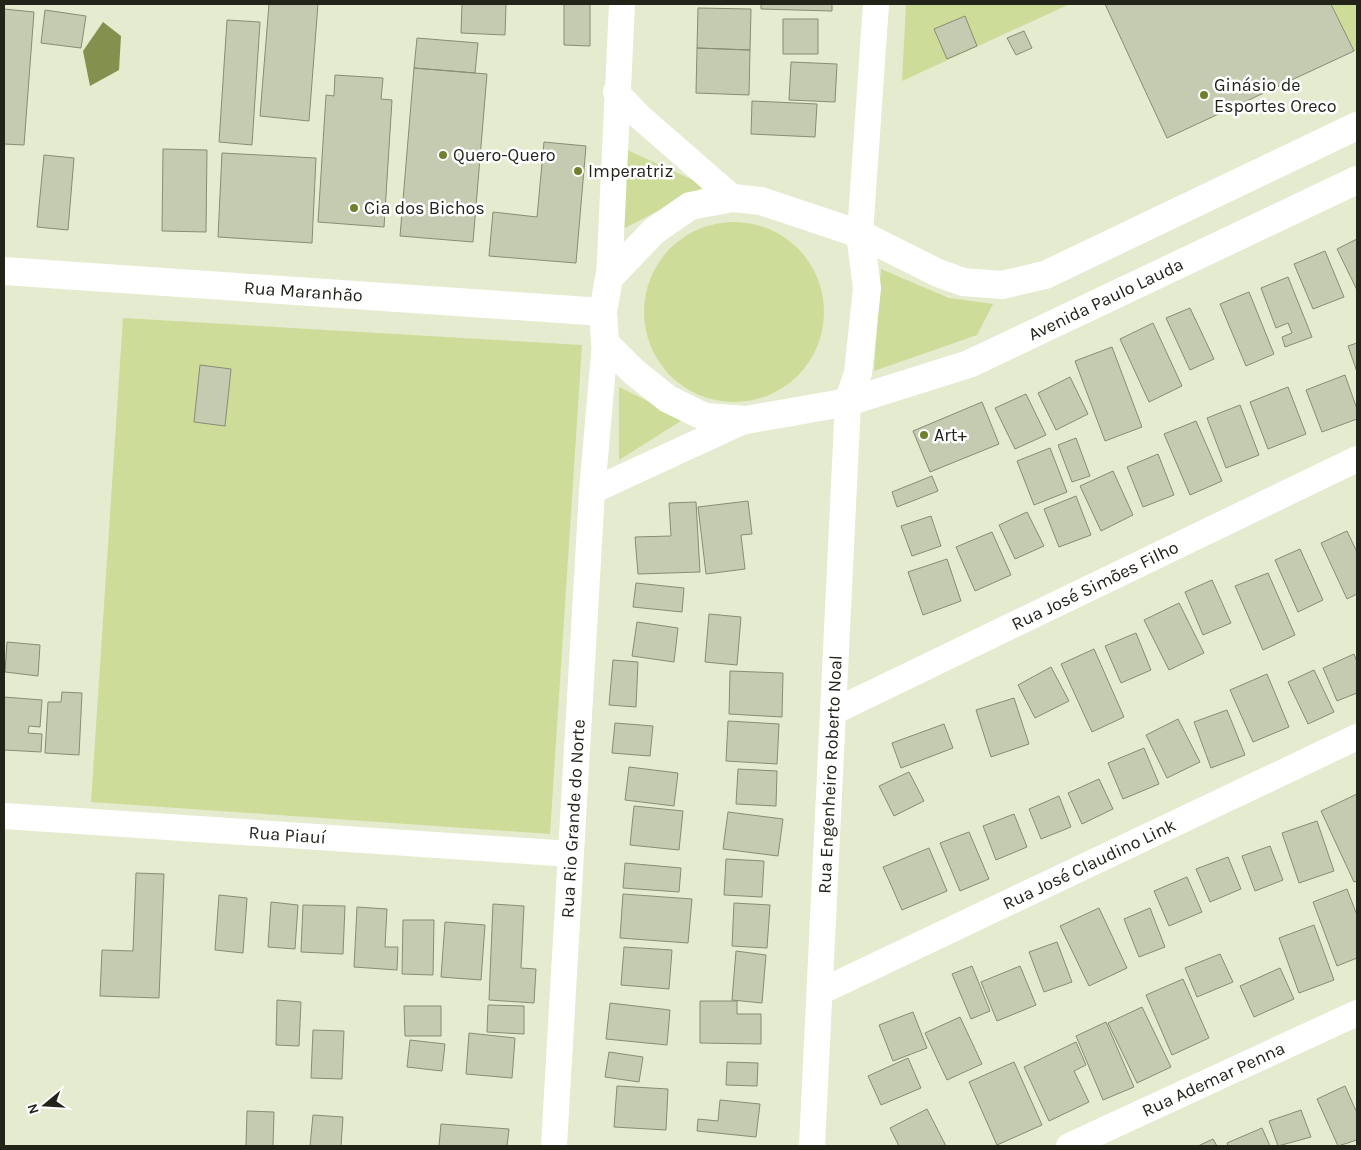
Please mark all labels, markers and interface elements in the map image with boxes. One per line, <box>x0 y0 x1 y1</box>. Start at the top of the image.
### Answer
place label: Ginásio de Esportes Oreco <box>1214 74 1337 117</box>
marker: Ginásio de Esportes Oreco <box>1198 89 1210 101</box>
place label: Quero-Quero <box>453 144 556 166</box>
marker: Quero-Quero <box>437 149 449 161</box>
place label: Imperatriz <box>588 160 673 182</box>
marker: Imperatriz <box>572 165 584 177</box>
place label: Cia dos Bichos <box>364 197 485 219</box>
marker: Cia dos Bichos <box>348 202 360 214</box>
street label: Avenida Paulo Lauda <box>1025 253 1187 345</box>
street label: Rua Maranhão <box>243 276 364 307</box>
place label: Art+ <box>934 424 968 446</box>
marker: Art+ <box>918 429 930 441</box>
street label: Rua José Simões Filho <box>1008 536 1182 635</box>
street label: Rua Engenheiro Roberto Noal <box>813 655 847 894</box>
street label: Rua Rio Grande do Norte <box>556 718 590 919</box>
street label: Rua José Claudino Link <box>999 814 1179 915</box>
street label: Rua Piauí <box>248 821 327 849</box>
street label: Rua Ademar Penna <box>1138 1037 1288 1122</box>
north arrow <box>20 1080 70 1130</box>
text: N <box>23 1101 43 1116</box>

